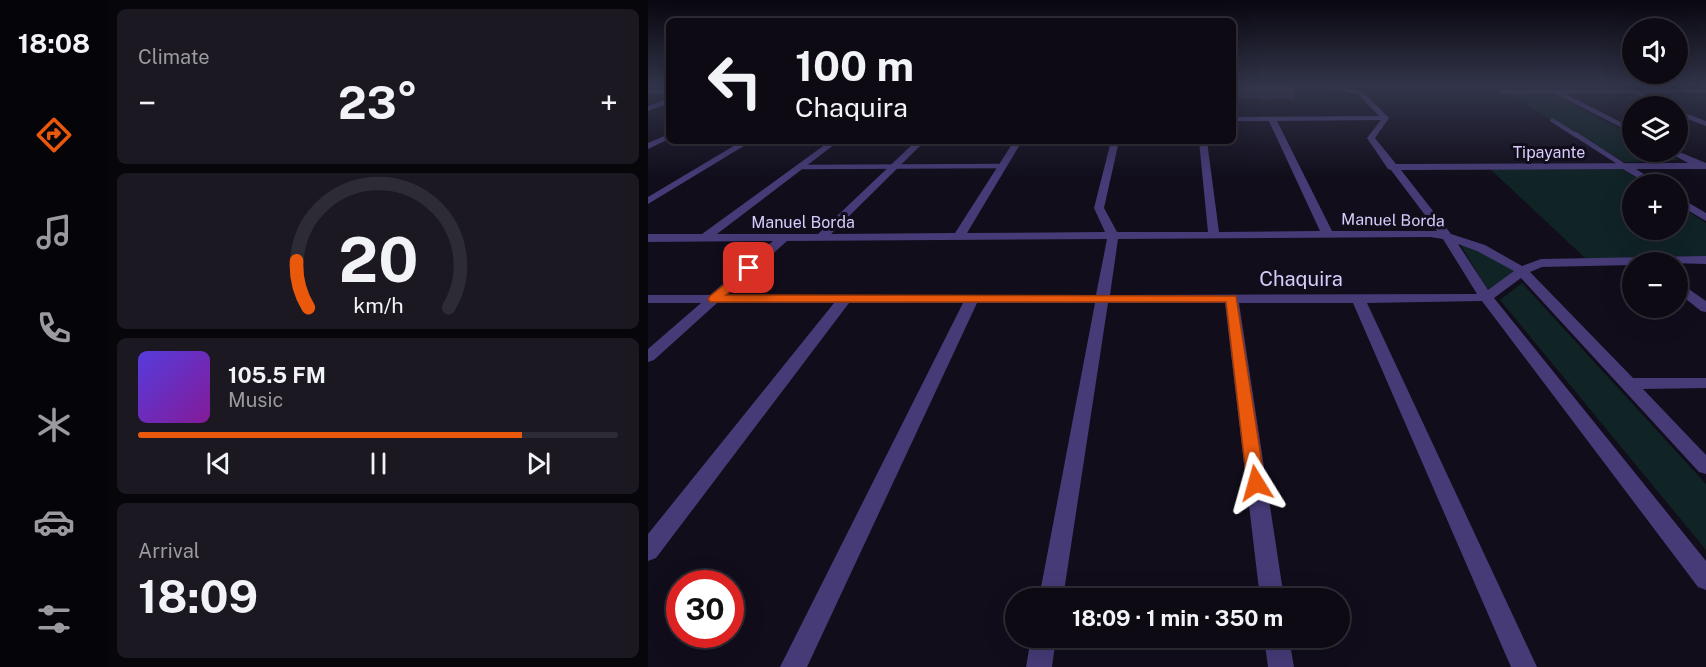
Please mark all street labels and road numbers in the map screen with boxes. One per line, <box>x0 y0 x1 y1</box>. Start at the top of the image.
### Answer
street label: Tipayante <box>1513 143 1585 162</box>
street label: Manuel Borda <box>1341 210 1445 230</box>
street label: Manuel Borda <box>751 213 855 232</box>
street label: Chaquira <box>1259 267 1343 291</box>

